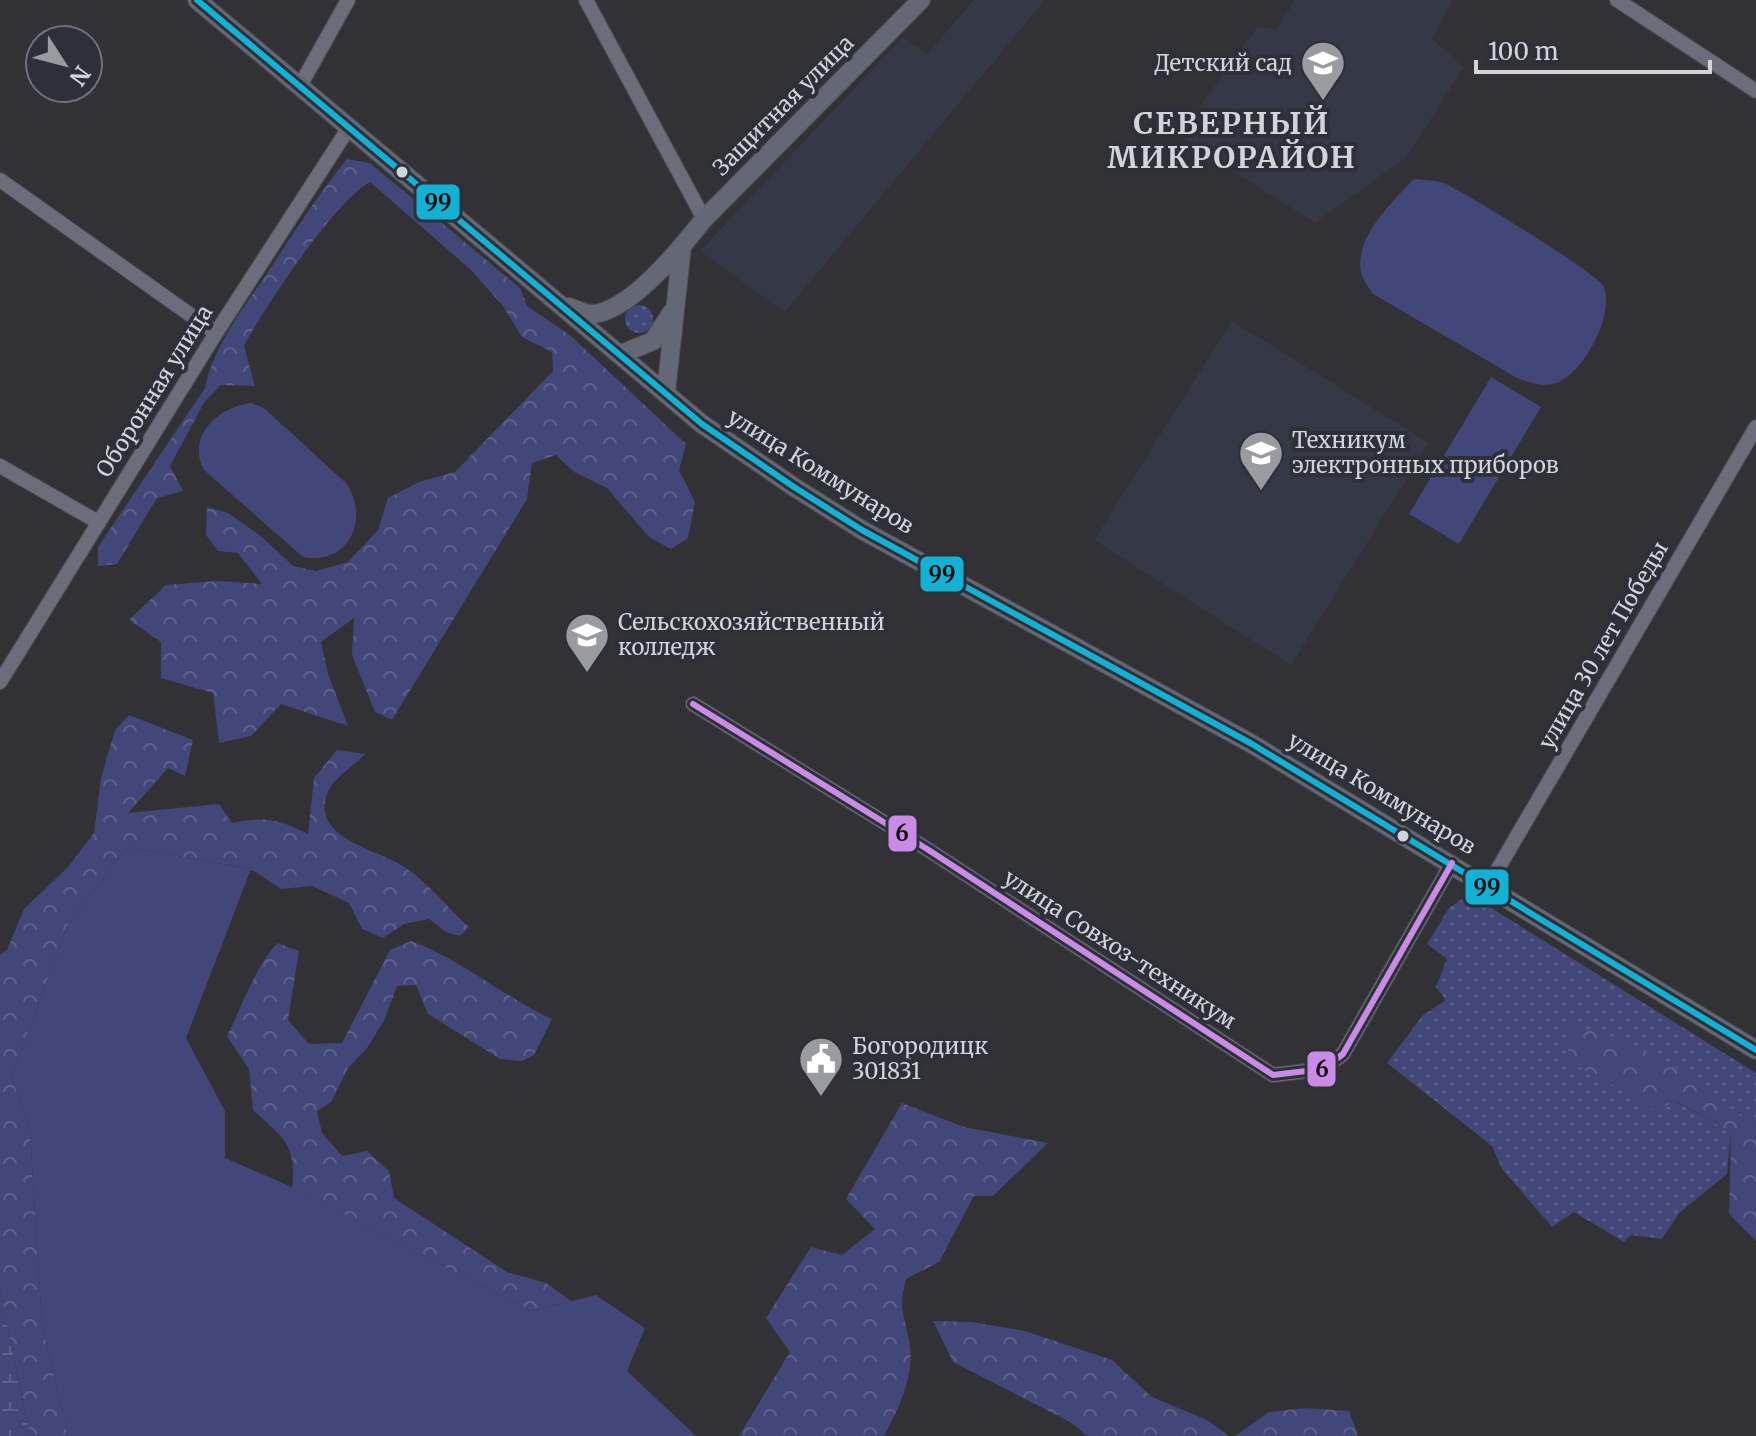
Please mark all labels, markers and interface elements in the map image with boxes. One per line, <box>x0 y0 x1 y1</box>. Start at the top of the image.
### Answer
north arrow <box>24 24 104 104</box>
scale bar <box>1476 24 1710 74</box>
street label: Защитная улица <box>707 29 859 181</box>
text: 100 m <box>1488 36 1559 67</box>
school or university icon: Детский сад <box>1299 39 1347 102</box>
place label: Детский сад <box>1154 49 1292 77</box>
text: N <box>63 60 97 92</box>
district label: СЕВЕРНЫЙ МИКРОРАЙОН <box>1107 104 1357 176</box>
unlabelled marker <box>394 164 410 180</box>
line badge: 99 <box>415 183 461 221</box>
text: 99 <box>424 188 452 216</box>
street label: Оборонная улица <box>90 300 218 482</box>
street label: улица Коммунаров <box>723 402 919 540</box>
place label: Техникум электронных приборов <box>1292 426 1559 479</box>
school or university icon: Техникум электронных приборов <box>1237 429 1285 492</box>
street label: улица 30 лет Победы <box>1532 536 1674 754</box>
line badge: 99 <box>919 555 965 593</box>
text: 99 <box>928 560 956 588</box>
place label: Сельскохозяйственный колледж <box>618 608 885 661</box>
school or university icon: Сельскохозяйственный колледж <box>563 611 611 674</box>
street label: улица Коммунаров <box>1283 726 1481 860</box>
line badge: 6 <box>887 814 918 853</box>
text: 6 <box>895 819 909 847</box>
unlabelled marker <box>1395 828 1411 844</box>
street label: улица Совхоз-техникум <box>998 863 1242 1035</box>
line badge: 99 <box>1464 868 1510 906</box>
text: 99 <box>1473 873 1501 901</box>
place label: Богородицк 301831 <box>852 1032 988 1085</box>
public building icon: Богородицк 301831 <box>797 1035 845 1098</box>
line badge: 6 <box>1306 1050 1337 1088</box>
text: 6 <box>1315 1055 1329 1083</box>

